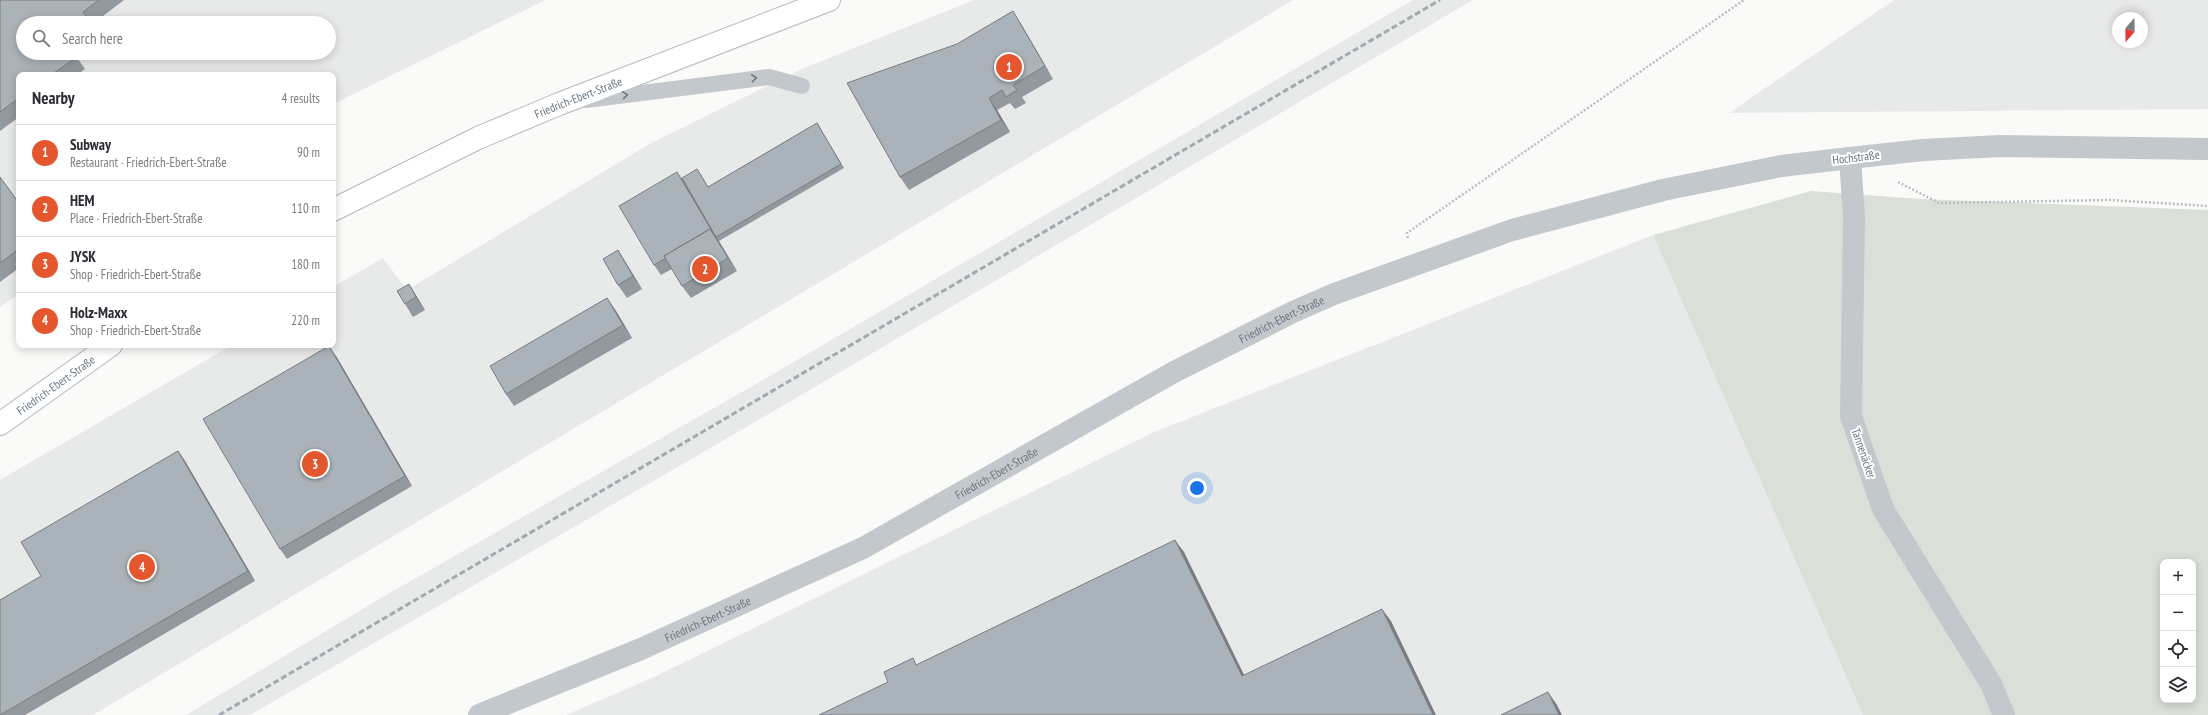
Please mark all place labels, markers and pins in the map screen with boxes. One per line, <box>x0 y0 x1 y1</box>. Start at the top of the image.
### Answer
pin: 1 <box>996 52 1022 82</box>
pin: 2 <box>692 254 718 284</box>
pin: 3 <box>302 449 328 479</box>
pin: 4 <box>129 552 155 582</box>

